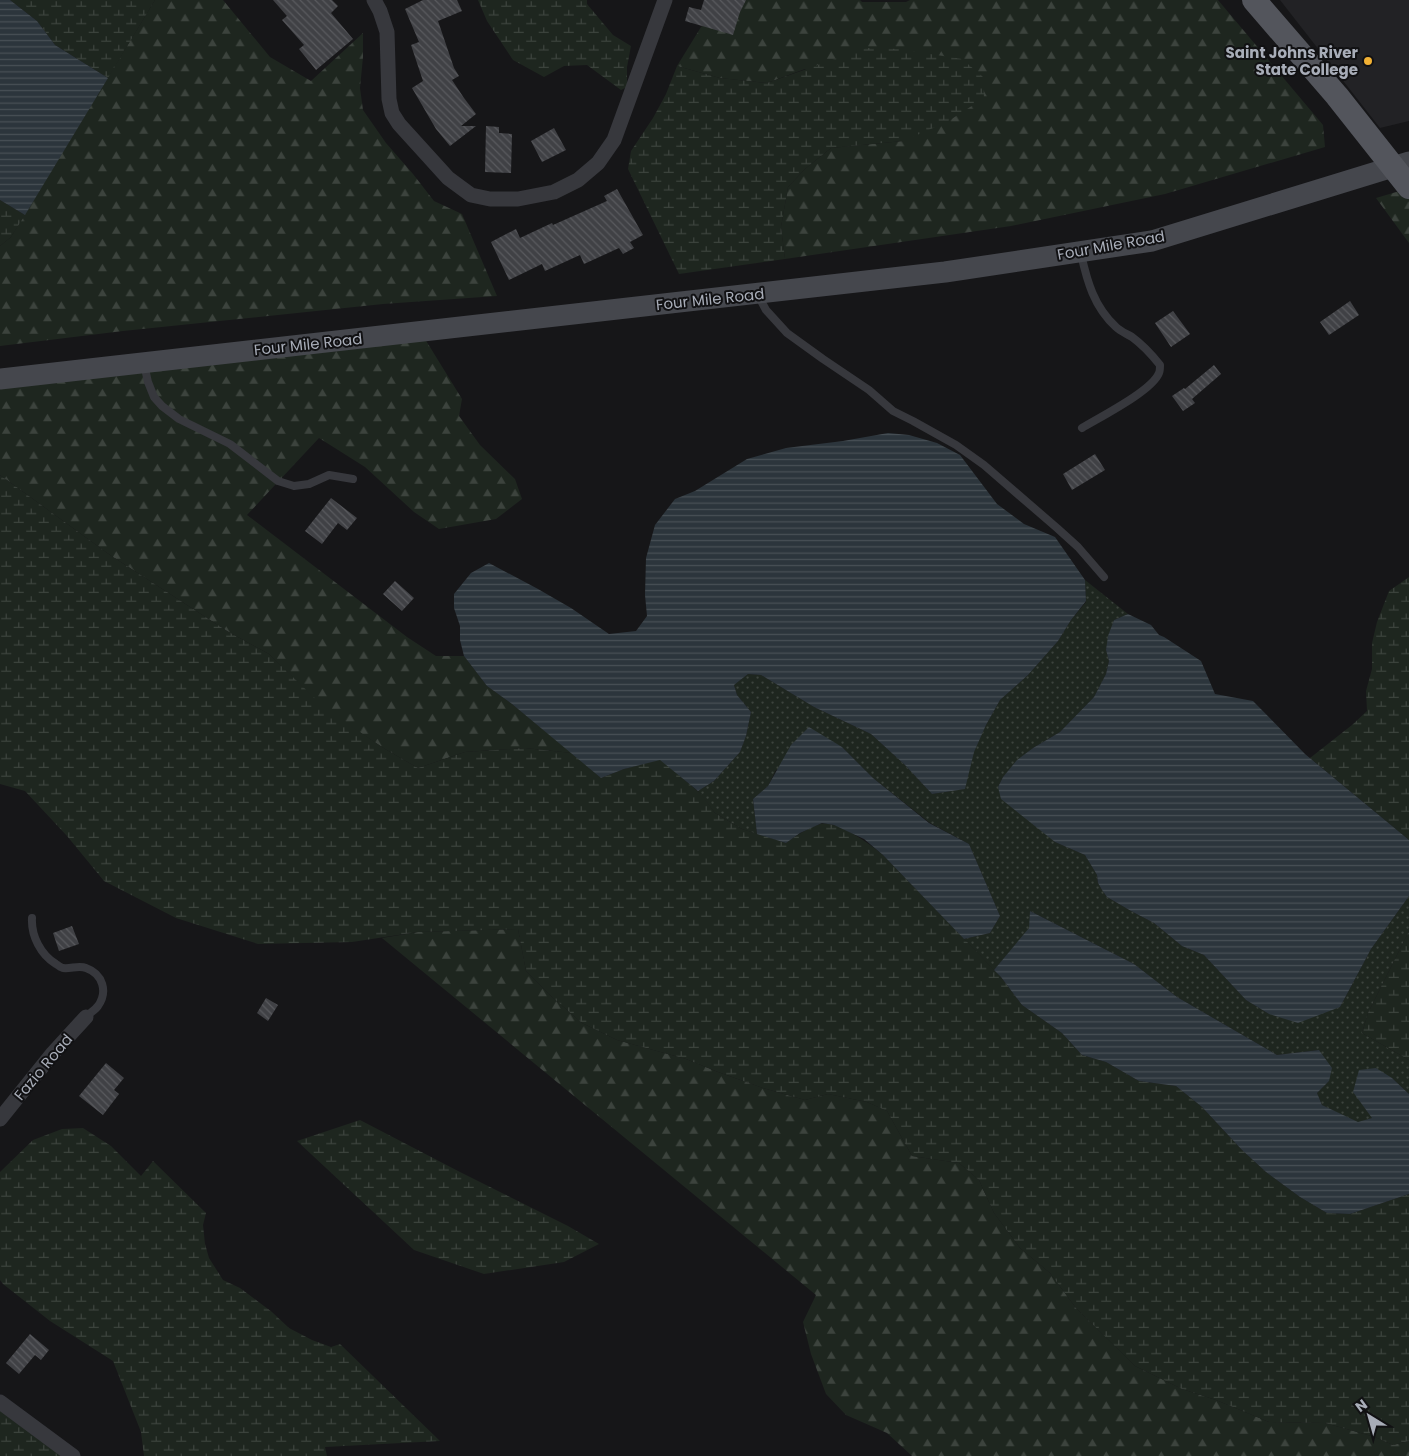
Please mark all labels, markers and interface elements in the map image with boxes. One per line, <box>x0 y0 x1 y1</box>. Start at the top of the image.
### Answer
place label: Saint Johns River State College <box>1226 42 1359 80</box>
marker: Saint Johns River State College <box>1362 55 1374 67</box>
street label: Four Mile Road <box>1056 225 1166 265</box>
street label: Four Mile Road <box>655 283 765 315</box>
street label: Four Mile Road <box>253 328 363 360</box>
street label: Fazio Road <box>9 1029 77 1105</box>
north arrow <box>1344 1391 1394 1441</box>
text: N <box>1351 1394 1371 1417</box>

